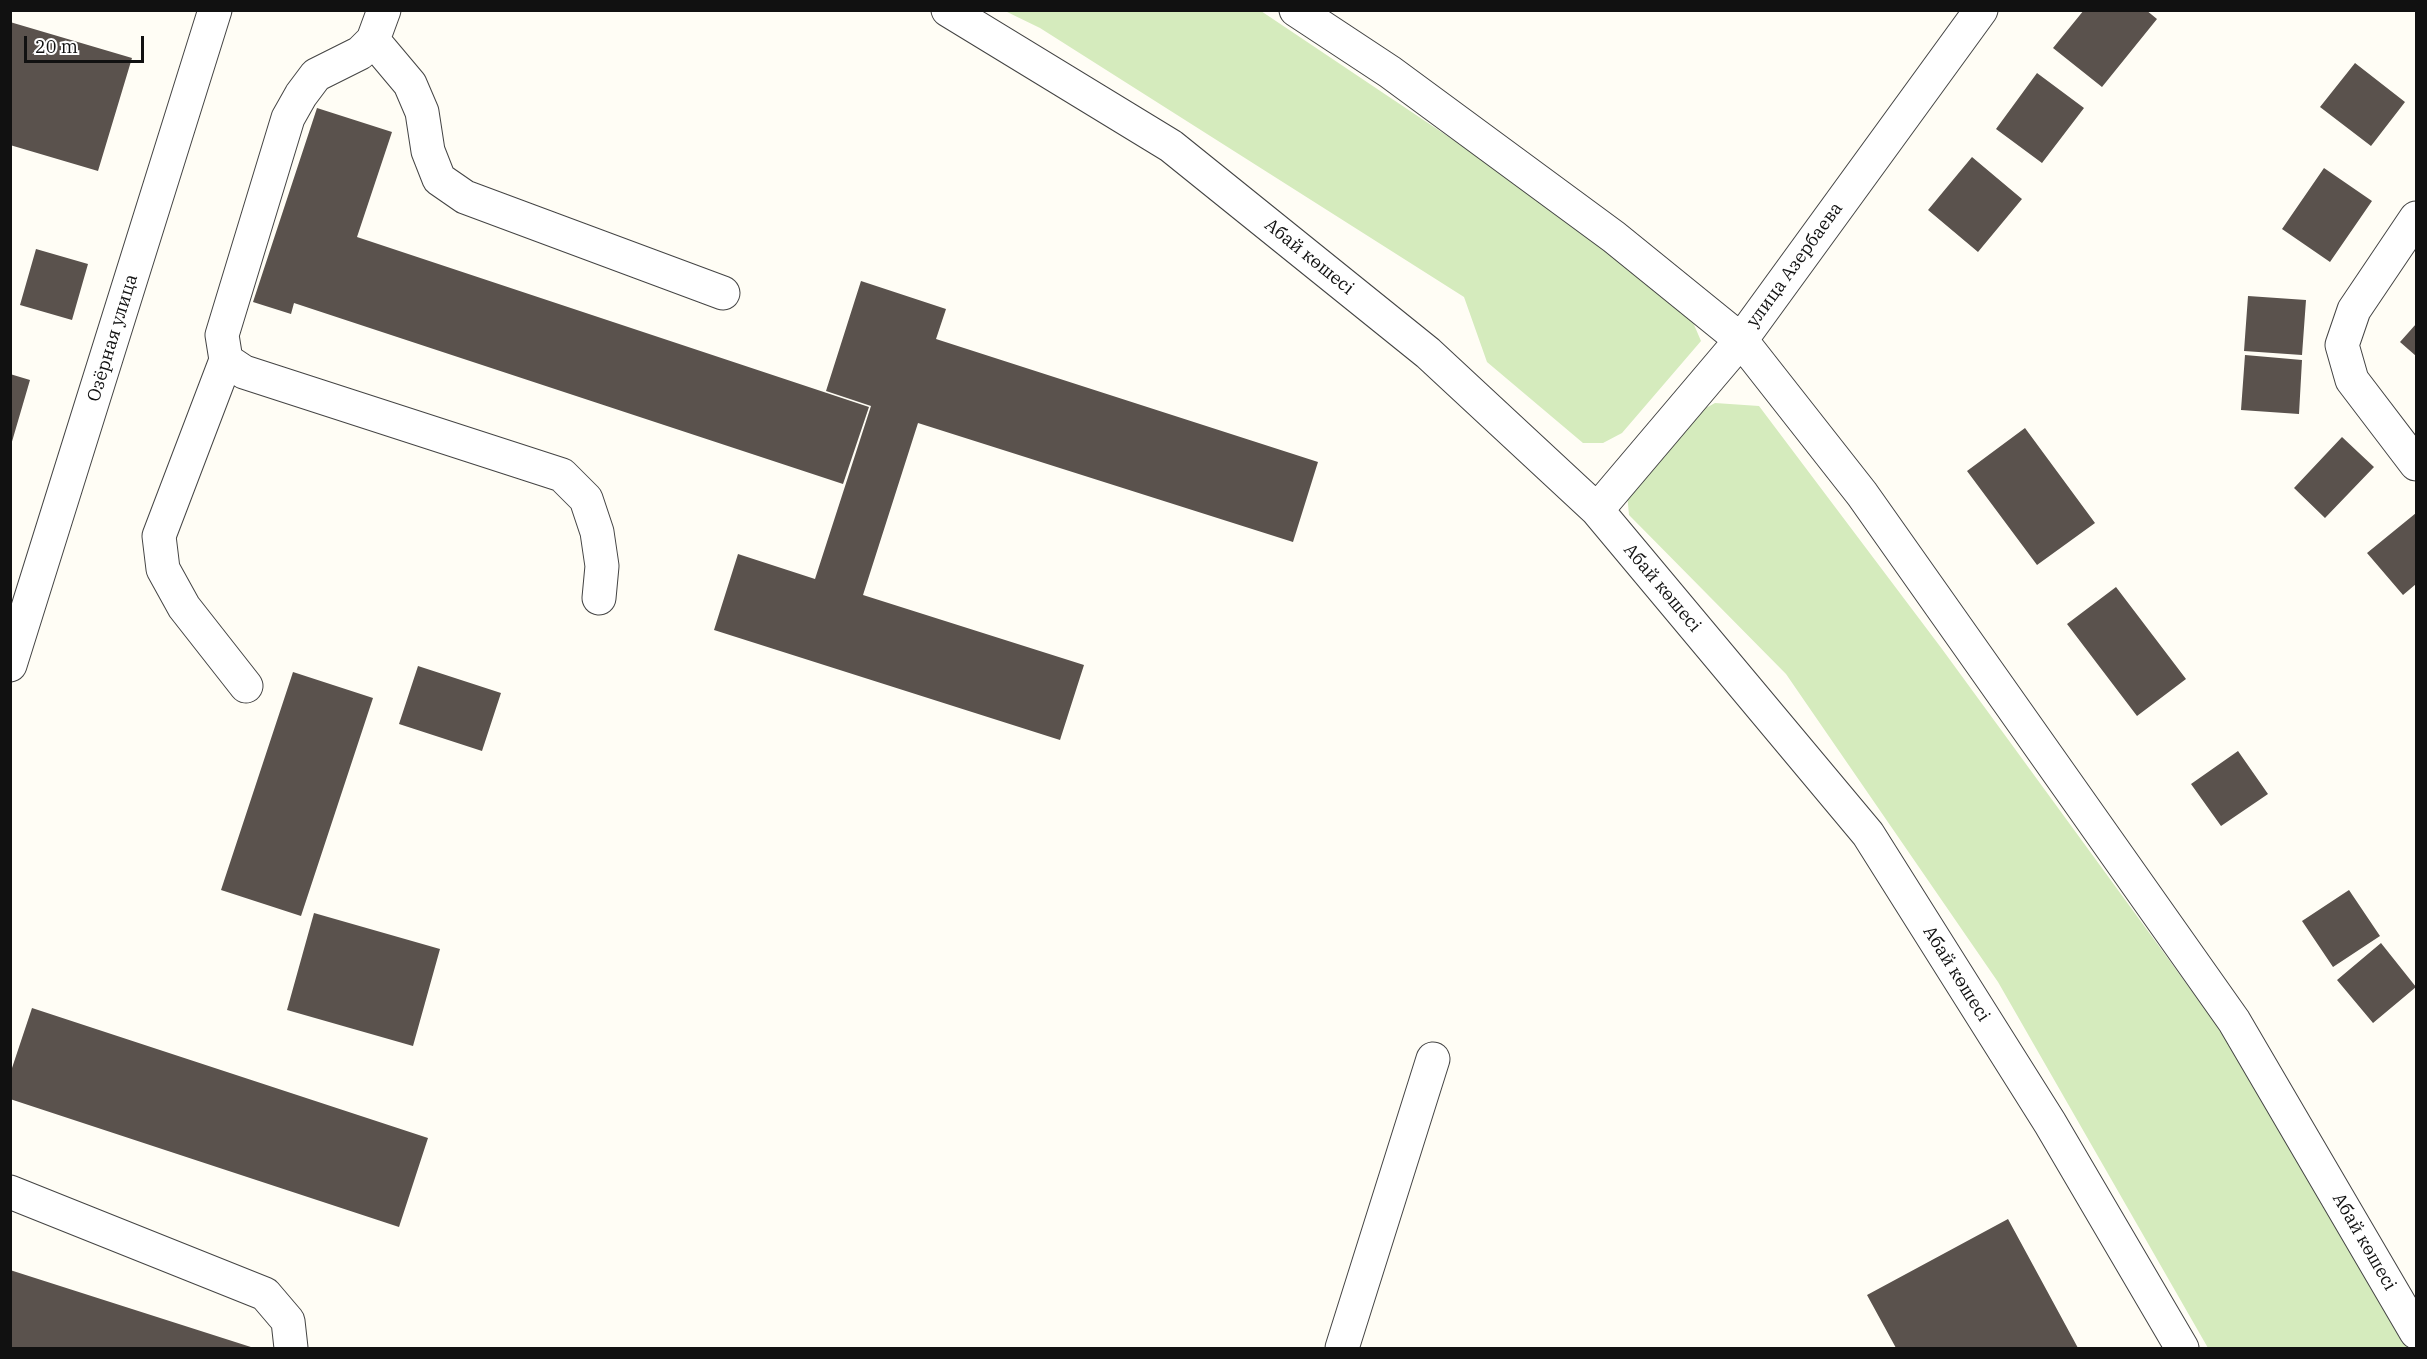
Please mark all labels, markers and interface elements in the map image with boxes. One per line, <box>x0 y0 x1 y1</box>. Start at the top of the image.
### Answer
scale bar <box>27 24 147 62</box>
text: 20 m <box>35 35 78 58</box>
street label: улица Азербаева <box>1742 198 1848 332</box>
street label: Абай көшесі <box>1260 214 1358 300</box>
street label: Озёрная улица <box>83 272 143 404</box>
street label: Абай көшесі <box>1619 539 1705 637</box>
street label: Абай көшесі <box>1918 922 1994 1026</box>
street label: Абай көшесі <box>2327 1190 2401 1294</box>

